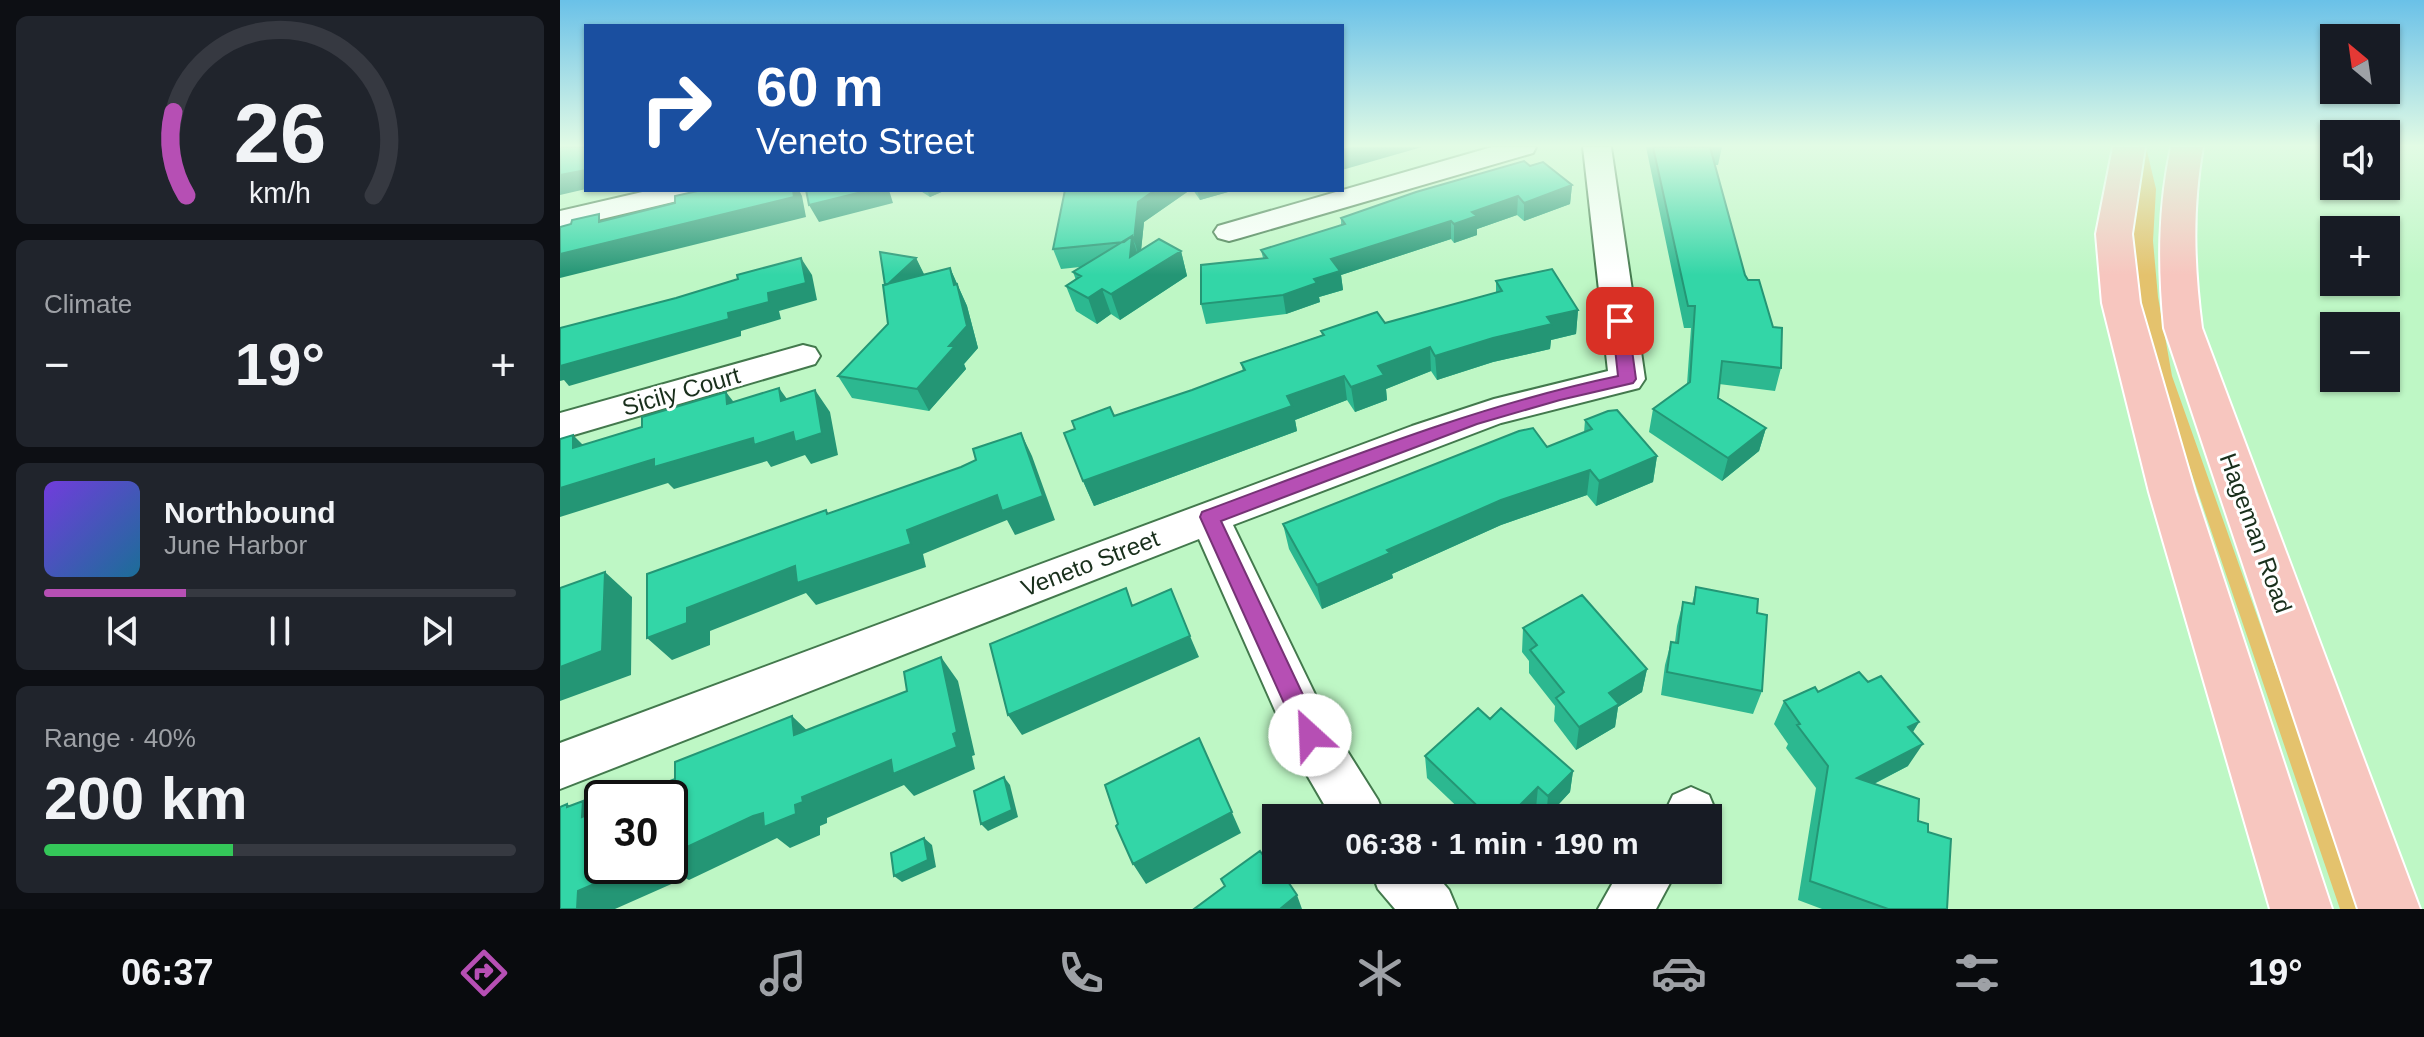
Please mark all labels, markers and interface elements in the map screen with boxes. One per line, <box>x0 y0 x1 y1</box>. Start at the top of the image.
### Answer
north arrow <box>2320 24 2400 104</box>
map controls <box>2320 24 2400 392</box>
text: 60 m <box>756 55 884 118</box>
icon: right <box>624 56 728 160</box>
text: 26 <box>234 87 326 180</box>
button: sound <box>2320 120 2400 200</box>
text: Veneto Street <box>756 121 974 162</box>
text: km/h <box>249 177 311 209</box>
button: + <box>2320 216 2400 296</box>
pin <box>1586 287 1654 355</box>
text: Climate <box>44 289 132 319</box>
icon: arrive <box>1598 299 1642 343</box>
button: − <box>2320 312 2400 392</box>
text: 19° <box>235 331 325 398</box>
text: − <box>44 340 70 389</box>
text: + <box>490 340 516 389</box>
street label: Sicily Court <box>619 361 743 421</box>
street label: Hageman Road <box>2215 449 2297 617</box>
text: Northbound <box>164 496 336 529</box>
street label: Veneto Street <box>1017 524 1163 602</box>
text: June Harbor <box>164 530 307 560</box>
icon: previous <box>101 609 145 653</box>
icon: pause <box>258 609 302 653</box>
icon: next <box>415 609 459 653</box>
position arrow <box>1268 693 1352 777</box>
text: Range · 40% <box>44 723 196 753</box>
text: 200 km <box>44 765 248 832</box>
speed limit sign: 30 <box>584 780 688 884</box>
text: 06:38 · 1 min · 190 m <box>1345 827 1639 860</box>
icon: directions <box>456 945 512 1001</box>
icon: music <box>755 945 811 1001</box>
icon: phone <box>1053 945 1109 1001</box>
icon: climate <box>1352 945 1408 1001</box>
icon: car <box>1651 945 1707 1001</box>
icon: filters <box>1949 945 2005 1001</box>
text: 06:37 <box>121 952 213 993</box>
text: 19° <box>2248 952 2303 993</box>

